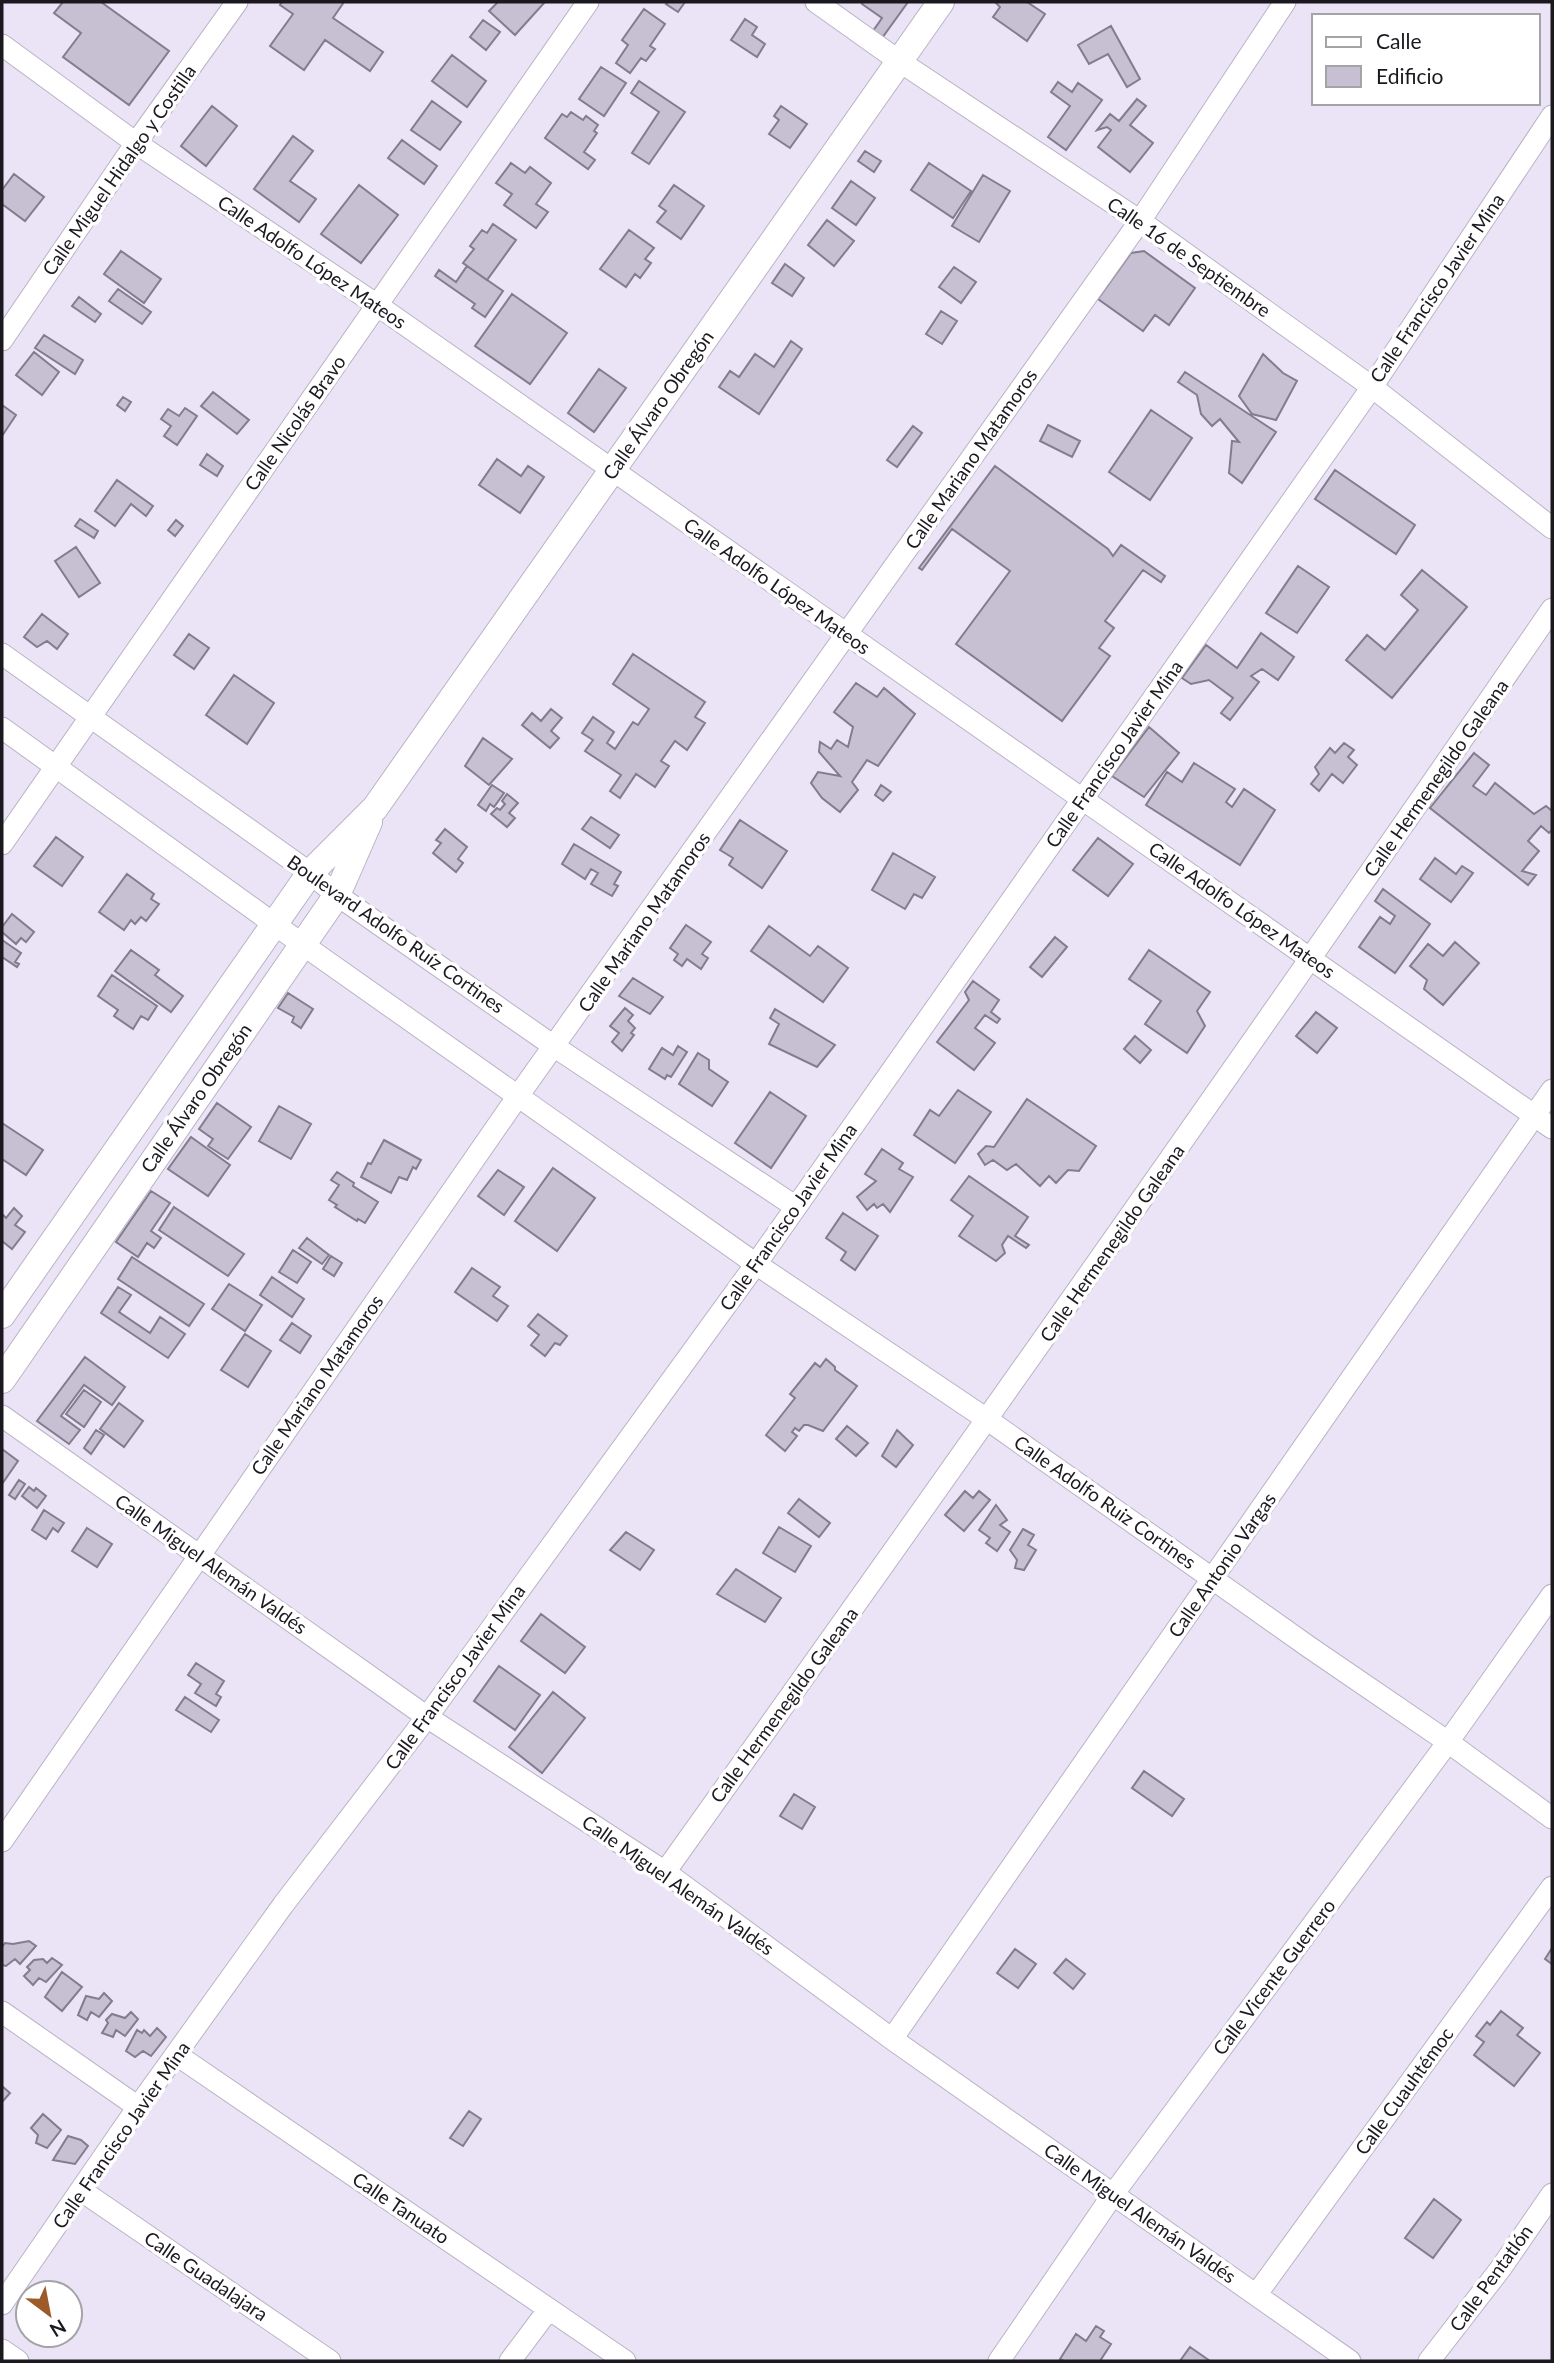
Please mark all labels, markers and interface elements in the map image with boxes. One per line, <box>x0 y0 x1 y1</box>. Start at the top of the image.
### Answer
legend <box>1312 14 1540 105</box>
text: Calle <box>1376 28 1421 53</box>
street label: Calle Miguel Hidalgo y Costilla <box>37 60 200 280</box>
text: Edificio <box>1376 63 1444 88</box>
street label: Calle Francisco Javier Mina <box>1365 189 1509 387</box>
street label: Calle Adolfo López Mateos <box>214 190 411 333</box>
street label: Calle 16 de Septiembre <box>1103 192 1275 322</box>
street label: Calle Álvaro Obregón <box>597 326 718 484</box>
street label: Calle Nicolás Bravo <box>239 351 350 495</box>
street label: Calle Mariano Matamoros <box>900 364 1042 553</box>
street label: Calle Adolfo López Mateos <box>680 512 875 659</box>
street label: Calle Francisco Javier Mina <box>1040 656 1187 852</box>
street label: Calle Hermenegildo Galeana <box>1359 674 1513 881</box>
street label: Calle Mariano Matamoros <box>573 827 715 1016</box>
street label: Calle Adolfo López Mateos <box>1145 836 1340 983</box>
street label: Boulevard Adolfo Ruíz Cortines <box>283 850 509 1017</box>
street label: Calle Álvaro Obregón <box>135 1019 256 1177</box>
street label: Calle Francisco Javier Mina <box>714 1119 861 1315</box>
street label: Calle Hermenegildo Galeana <box>1035 1139 1189 1346</box>
street label: Calle Mariano Matamoros <box>246 1290 388 1479</box>
street label: Calle Adolfo Ruiz Cortines <box>1010 1430 1201 1573</box>
street label: Calle Antonio Vargas <box>1163 1488 1280 1642</box>
street label: Calle Miguel Alemán Valdés <box>111 1489 312 1639</box>
street label: Calle Francisco Javier Mina <box>380 1580 530 1774</box>
street label: Calle Hermenegildo Galeana <box>705 1603 862 1807</box>
street label: Calle Miguel Alemán Valdés <box>578 1810 779 1960</box>
street label: Calle Vicente Guerrero <box>1208 1894 1340 2059</box>
street label: Calle Cuauhtémoc <box>1350 2022 1458 2159</box>
street label: Calle Francisco Javier Mina <box>47 2037 194 2233</box>
street label: Calle Miguel Alemán Valdés <box>1040 2138 1241 2288</box>
street label: Calle Tanuato <box>348 2167 454 2248</box>
street label: Calle Pentatlón <box>1444 2220 1537 2336</box>
street label: Calle Guadalajara <box>140 2226 272 2325</box>
north arrow <box>14 2279 84 2349</box>
text: N <box>46 2315 71 2342</box>

